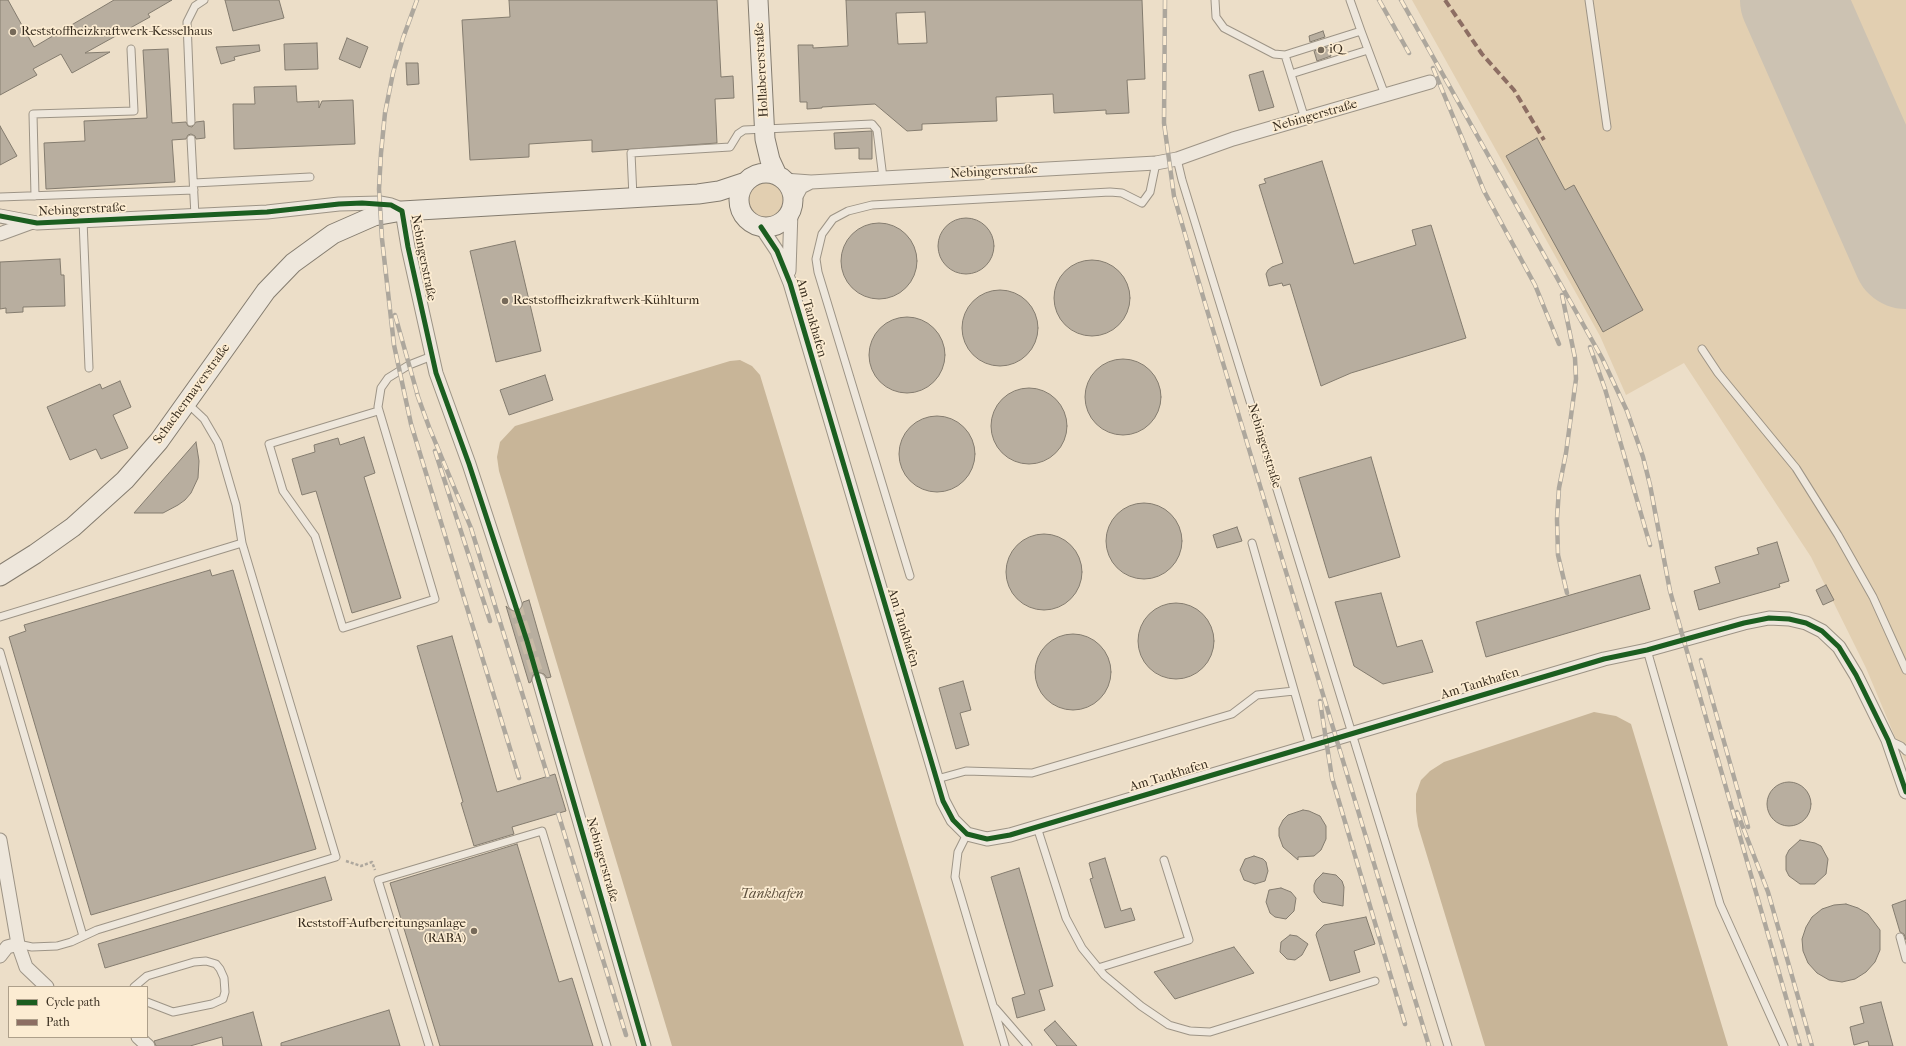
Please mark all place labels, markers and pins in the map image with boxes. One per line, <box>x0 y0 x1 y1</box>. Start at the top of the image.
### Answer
place label: Reststoffheizkraftwerk-Kesselhaus <box>21 24 212 40</box>
marker: Reststoffheizkraftwerk-Kesselhaus <box>8 27 18 37</box>
place label: iQ <box>1329 42 1343 58</box>
marker: iQ <box>1316 45 1326 55</box>
place label: Reststoffheizkraftwerk-Kühlturm <box>513 293 699 309</box>
marker: Reststoffheizkraftwerk-Kühlturm <box>500 296 510 306</box>
place label: Reststoff-Aufbereitungsanlage (RABA) <box>297 916 466 947</box>
marker: Reststoff-Aufbereitungsanlage (RABA) <box>469 926 479 936</box>

